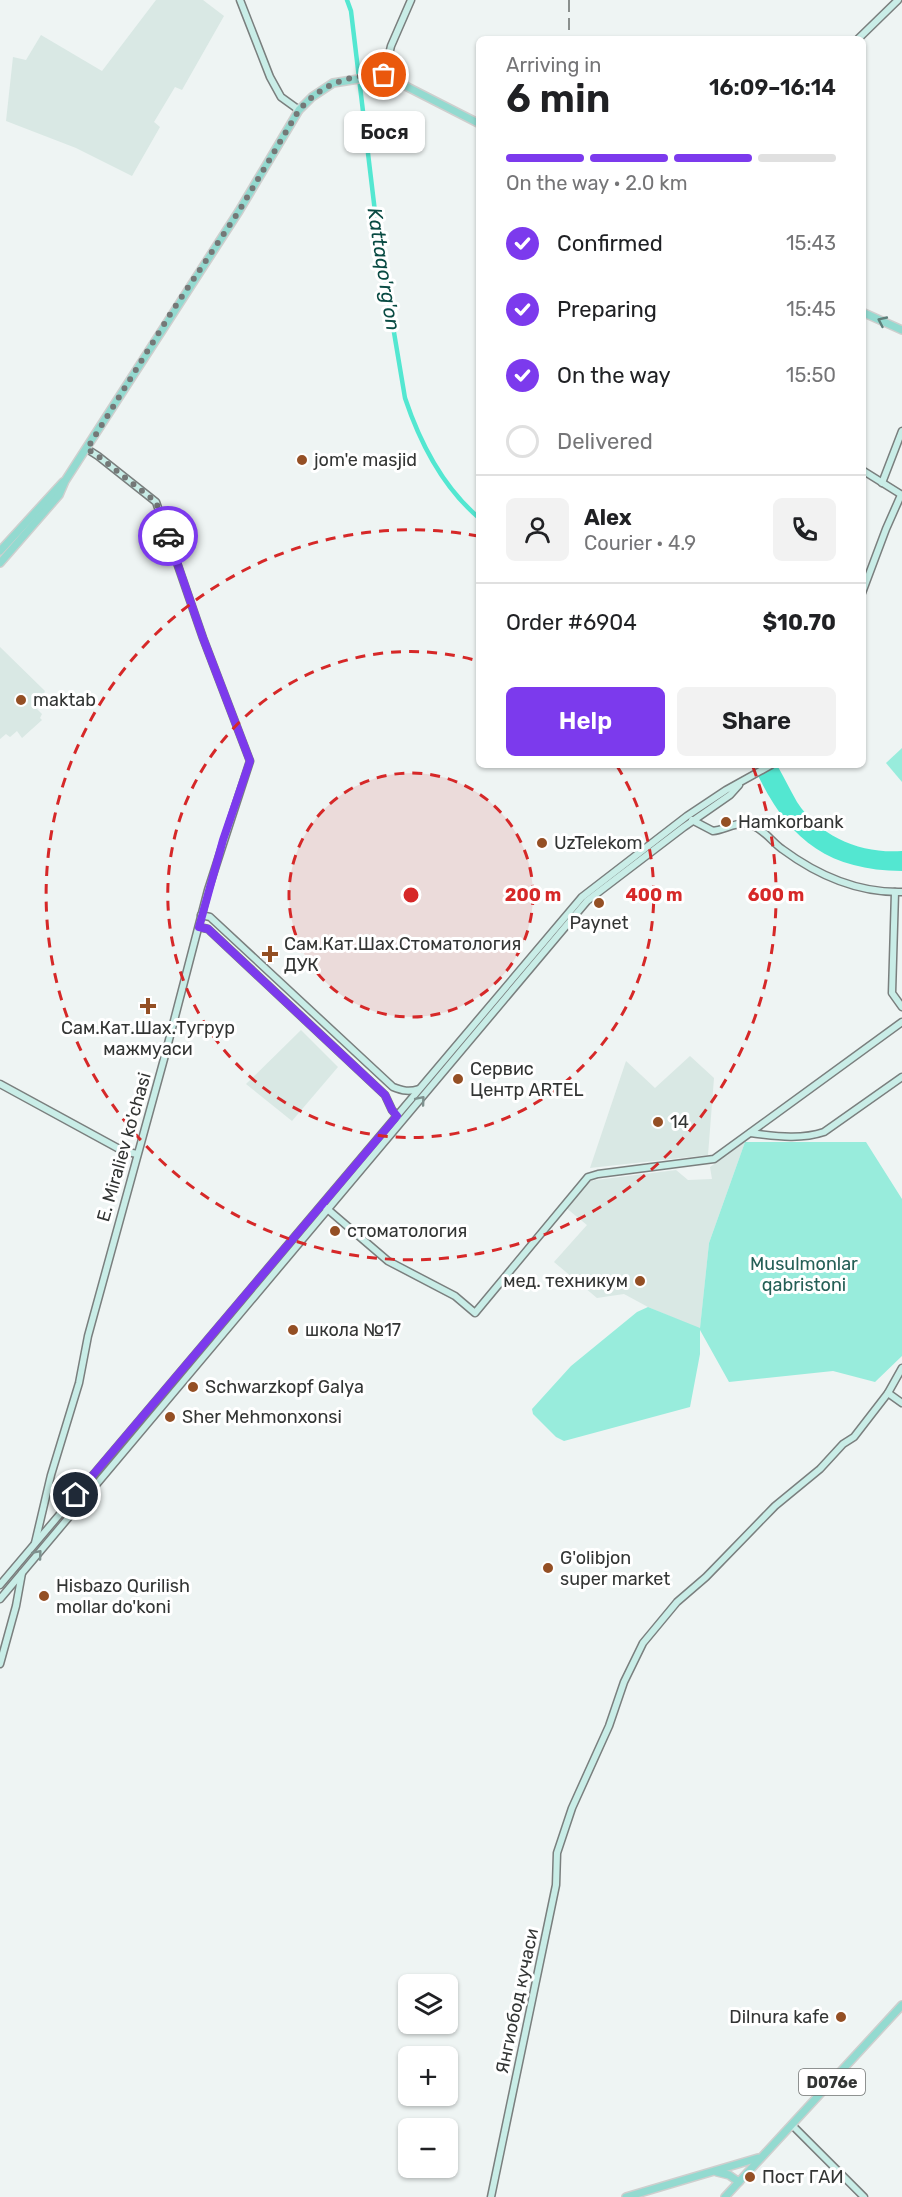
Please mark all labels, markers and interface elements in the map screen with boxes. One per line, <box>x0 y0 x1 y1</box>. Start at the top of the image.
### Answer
pin <box>358 49 409 100</box>
text: Arriving in <box>506 53 601 77</box>
icon: bag <box>367 58 400 91</box>
text: 16:09–16:14 <box>709 74 836 101</box>
text: 6 min <box>506 76 610 122</box>
callout: Бося <box>344 111 424 153</box>
text: Бося <box>360 120 409 144</box>
text: On the way · 2.0 km <box>506 171 687 195</box>
water label: Kattaqo'rg'on <box>362 206 406 332</box>
icon: check <box>506 227 539 260</box>
text: Confirmed <box>557 230 663 257</box>
text: 15:43 <box>786 231 836 255</box>
icon: check <box>506 293 539 326</box>
text: Preparing <box>557 296 657 323</box>
text: 15:45 <box>786 297 836 321</box>
one-way arrow <box>878 317 889 329</box>
icon: check <box>506 359 539 392</box>
text: On the way <box>557 362 671 389</box>
text: 15:50 <box>786 363 836 387</box>
text: Delivered <box>557 428 653 455</box>
place label: jom'e masjid <box>313 449 417 471</box>
marker: jom'e masjid <box>295 453 309 467</box>
button: person <box>506 498 569 561</box>
button: phone <box>773 498 836 561</box>
text: Alex <box>584 504 632 531</box>
courier <box>138 506 198 566</box>
icon: car <box>152 520 185 553</box>
text: Courier · 4.9 <box>584 531 696 555</box>
text: Order #6904 <box>506 609 637 636</box>
text: $10.70 <box>762 609 836 636</box>
button: Help <box>506 687 665 756</box>
button: Share <box>677 687 836 756</box>
place label: maktab <box>33 689 96 711</box>
marker: maktab <box>14 693 28 707</box>
place label: Hamkorbank <box>738 811 844 833</box>
marker: Hamkorbank <box>719 815 733 829</box>
place label: UzTelekom <box>554 832 643 854</box>
marker: UzTelekom <box>535 836 549 850</box>
text: 200 m <box>505 884 561 906</box>
text: 400 m <box>625 884 683 906</box>
text: 600 m <box>748 884 804 906</box>
centre of rings <box>401 885 421 905</box>
marker: Paynet <box>592 896 606 910</box>
place label: Paynet <box>569 912 629 934</box>
place label: Сам.Кат.Шах.Стоматология ДУК <box>284 933 521 976</box>
marker: Сам.Кат.Шах.Стоматология ДУК <box>261 945 279 963</box>
marker: Сам.Кат.Шах.Тугрур мажмуаси <box>139 997 157 1015</box>
place label: Сам.Кат.Шах.Тугрур мажмуаси <box>61 1017 235 1060</box>
place label: Сервис Центр ARTEL <box>470 1058 584 1101</box>
street label: E. Miraliev ko'chasi <box>92 1070 156 1224</box>
marker: Сервис Центр ARTEL <box>451 1072 465 1086</box>
one-way arrow <box>413 1096 424 1107</box>
place label: 14 <box>670 1111 689 1133</box>
marker: 14 <box>651 1115 665 1129</box>
place label: стоматология <box>347 1220 467 1242</box>
marker: стоматология <box>328 1224 342 1238</box>
park label: Musulmonlar qabristoni <box>750 1253 858 1296</box>
place label: мед. техникум <box>503 1270 628 1292</box>
marker: мед. техникум <box>633 1274 647 1288</box>
place label: школа №17 <box>305 1319 401 1341</box>
marker: школа №17 <box>286 1323 300 1337</box>
place label: Schwarzkopf Galya <box>205 1376 364 1398</box>
marker: Schwarzkopf Galya <box>186 1380 200 1394</box>
place label: Sher Mehmonxonsi <box>182 1406 342 1428</box>
marker: Sher Mehmonxonsi <box>163 1410 177 1424</box>
pin <box>50 1469 101 1520</box>
icon: home <box>59 1478 92 1511</box>
place label: G'olibjon super market <box>560 1547 670 1590</box>
one-way arrow <box>30 1550 41 1561</box>
marker: G'olibjon super market <box>541 1561 555 1575</box>
place label: Hisbazo Qurilish mollar do'koni <box>56 1575 190 1618</box>
marker: Hisbazo Qurilish mollar do'koni <box>37 1589 51 1603</box>
street label: Янгиобод кучаси <box>491 1926 543 2076</box>
map controls <box>398 1974 458 2178</box>
button: layers <box>398 1974 458 2034</box>
place label: Dilnura kafe <box>729 2006 829 2028</box>
marker: Dilnura kafe <box>834 2010 848 2024</box>
button: + <box>398 2046 458 2106</box>
road number: D076e <box>799 2069 865 2095</box>
button: − <box>398 2118 458 2178</box>
place label: Пост ГАИ <box>762 2166 844 2188</box>
marker: Пост ГАИ <box>743 2170 757 2184</box>

